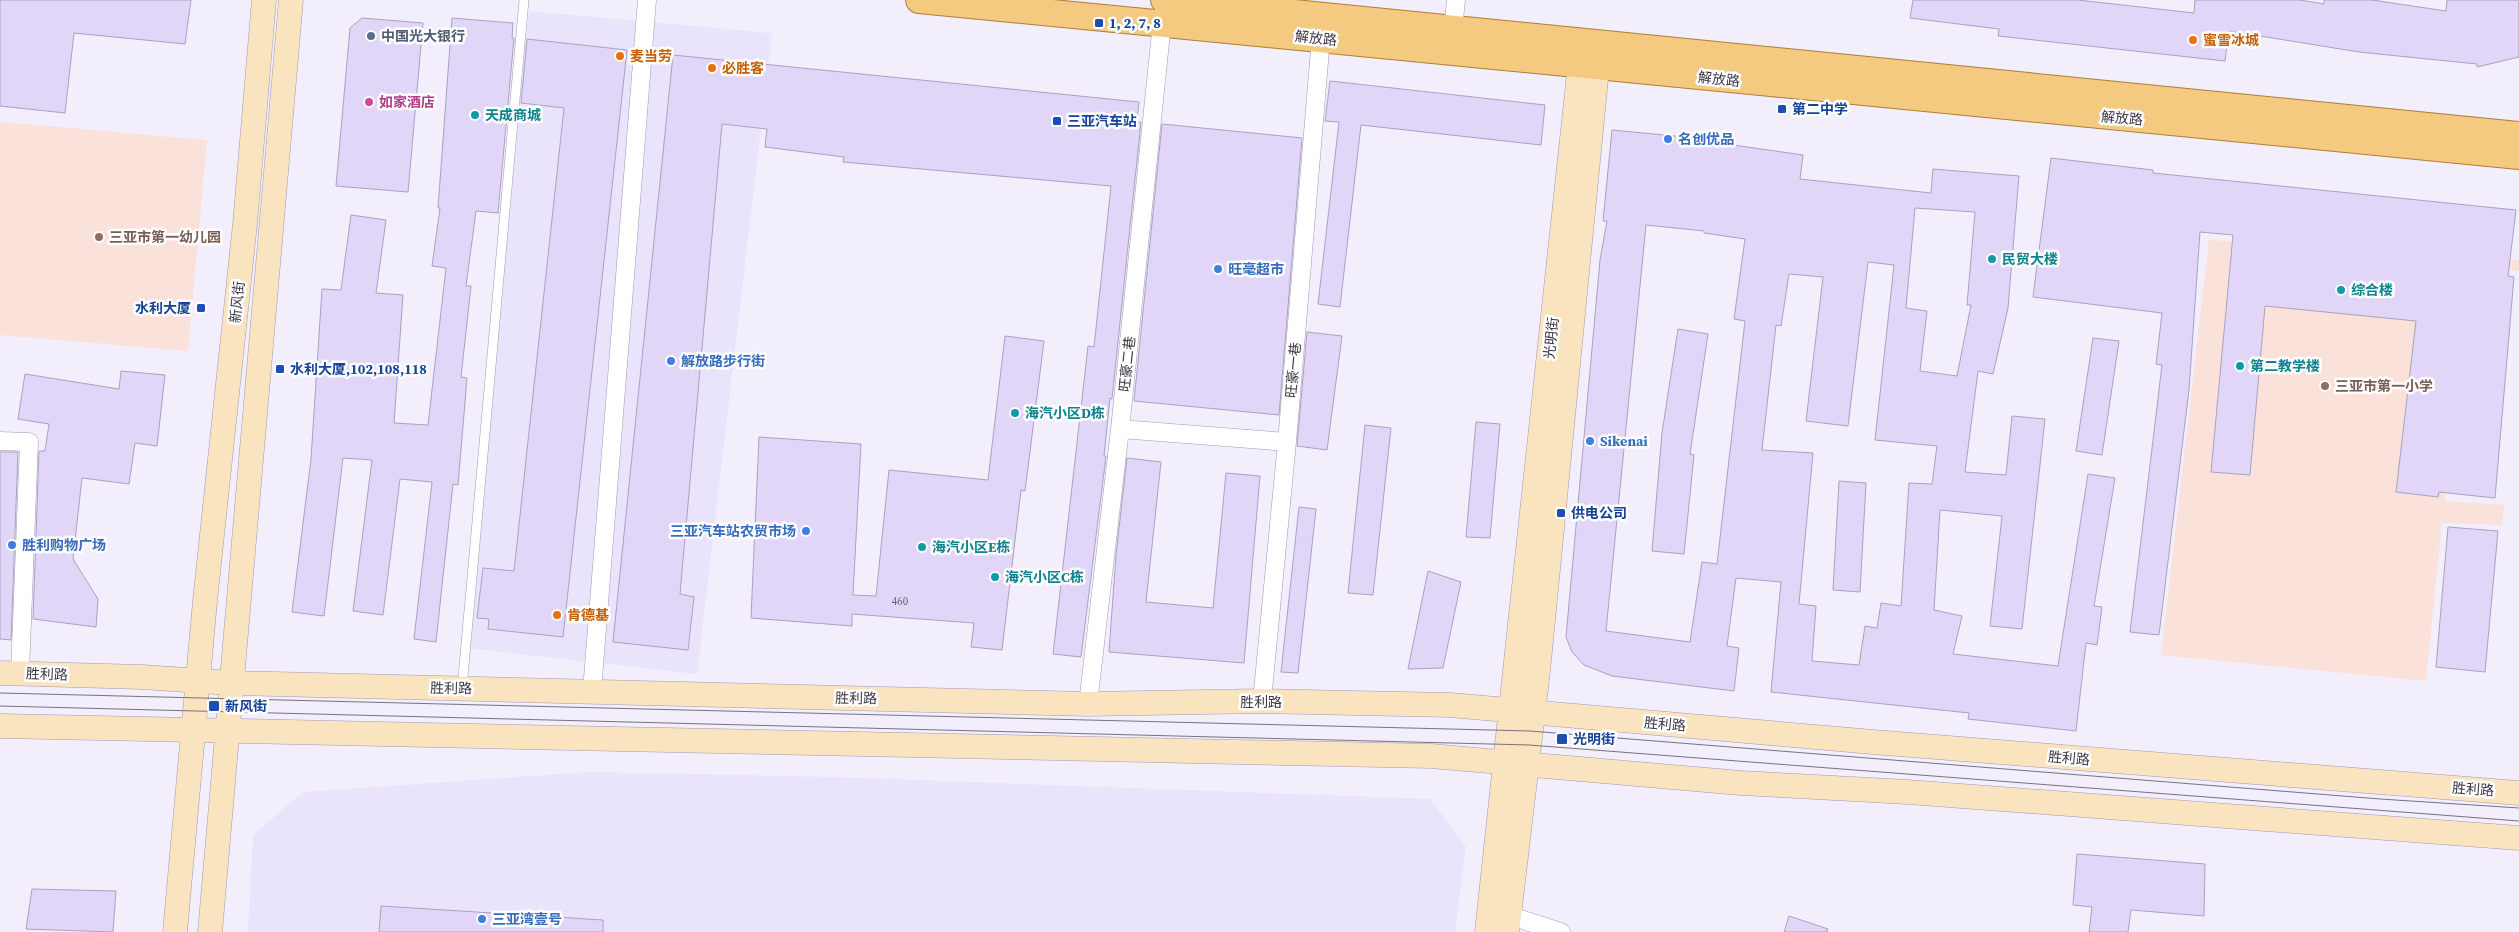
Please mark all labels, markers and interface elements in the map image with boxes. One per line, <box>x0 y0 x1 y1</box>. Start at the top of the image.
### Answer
place label: 1, 2, 7, 8 <box>1109 13 1161 33</box>
marker: 1, 2, 7, 8 <box>1093 17 1105 29</box>
place label: 中国光大银行 <box>381 26 465 46</box>
street label: 解放路 <box>1294 26 1338 50</box>
marker: 中国光大银行 <box>365 30 377 42</box>
place label: 蜜雪冰城 <box>2203 30 2259 50</box>
marker: 蜜雪冰城 <box>2187 34 2199 46</box>
place label: 麦当劳 <box>630 46 672 66</box>
marker: 麦当劳 <box>614 50 626 62</box>
place label: 必胜客 <box>722 58 764 78</box>
marker: 必胜客 <box>706 62 718 74</box>
street label: 解放路 <box>1697 67 1741 91</box>
place label: 如家酒店 <box>379 92 435 112</box>
marker: 如家酒店 <box>363 96 375 108</box>
place label: 第二中学 <box>1792 99 1848 119</box>
marker: 第二中学 <box>1776 103 1788 115</box>
place label: 天成商城 <box>485 105 541 125</box>
street label: 解放路 <box>2100 106 2144 130</box>
marker: 天成商城 <box>469 109 481 121</box>
place label: 三亚汽车站 <box>1067 111 1137 131</box>
marker: 三亚汽车站 <box>1051 115 1063 127</box>
place label: 名创优品 <box>1678 129 1734 149</box>
marker: 名创优品 <box>1662 133 1674 145</box>
place label: 三亚市第一幼儿园 <box>109 227 221 247</box>
marker: 三亚市第一幼儿园 <box>93 231 105 243</box>
place label: 民贸大楼 <box>2002 249 2058 269</box>
marker: 民贸大楼 <box>1986 253 1998 265</box>
place label: 旺毫超市 <box>1228 259 1284 279</box>
marker: 旺毫超市 <box>1212 263 1224 275</box>
street label: 新风街 <box>225 280 249 324</box>
place label: 综合楼 <box>2351 280 2393 300</box>
marker: 综合楼 <box>2335 284 2347 296</box>
place label: 水利大厦 <box>135 298 191 318</box>
marker: 水利大厦 <box>195 302 207 314</box>
street label: 光明街 <box>1539 316 1563 360</box>
street label: 旺豪二巷 <box>1114 335 1140 393</box>
street label: 旺豪一巷 <box>1281 341 1305 399</box>
place label: 解放路步行街 <box>681 351 765 371</box>
marker: 解放路步行街 <box>665 355 677 367</box>
place label: 第二教学楼 <box>2250 356 2320 376</box>
place label: 水利大厦,102,108,118 <box>290 359 427 379</box>
marker: 第二教学楼 <box>2234 360 2246 372</box>
marker: 水利大厦,102,108,118 <box>274 363 286 375</box>
place label: 三亚市第一小学 <box>2335 376 2433 396</box>
marker: 三亚市第一小学 <box>2319 380 2331 392</box>
place label: 海汽小区D栋 <box>1025 403 1105 423</box>
marker: 海汽小区D栋 <box>1009 407 1021 419</box>
place label: Sikenai <box>1600 431 1648 451</box>
marker: Sikenai <box>1584 435 1596 447</box>
place label: 供电公司 <box>1571 503 1627 523</box>
marker: 供电公司 <box>1555 507 1567 519</box>
place label: 三亚汽车站农贸市场 <box>670 521 796 541</box>
marker: 三亚汽车站农贸市场 <box>800 525 812 537</box>
place label: 胜利购物广场 <box>22 535 106 555</box>
place label: 海汽小区E栋 <box>932 537 1010 557</box>
marker: 胜利购物广场 <box>6 539 18 551</box>
marker: 海汽小区E栋 <box>916 541 928 553</box>
place label: 海汽小区C栋 <box>1005 567 1084 587</box>
marker: 海汽小区C栋 <box>989 571 1001 583</box>
house number: 460 <box>892 594 909 609</box>
place label: 肯德基 <box>567 605 609 625</box>
marker: 肯德基 <box>551 609 563 621</box>
street label: 胜利路 <box>26 663 68 685</box>
street label: 胜利路 <box>430 678 472 698</box>
street label: 胜利路 <box>835 688 877 708</box>
street label: 胜利路 <box>1240 692 1282 712</box>
place label: 新风街 <box>225 696 267 716</box>
marker: 新风街 <box>207 699 221 713</box>
street label: 胜利路 <box>1643 712 1687 736</box>
place label: 光明街 <box>1573 729 1615 749</box>
marker: 光明街 <box>1555 732 1569 746</box>
street label: 胜利路 <box>2047 746 2091 770</box>
street label: 胜利路 <box>2451 778 2495 800</box>
place label: 三亚湾壹号 <box>492 909 562 929</box>
marker: 三亚湾壹号 <box>476 913 488 925</box>

